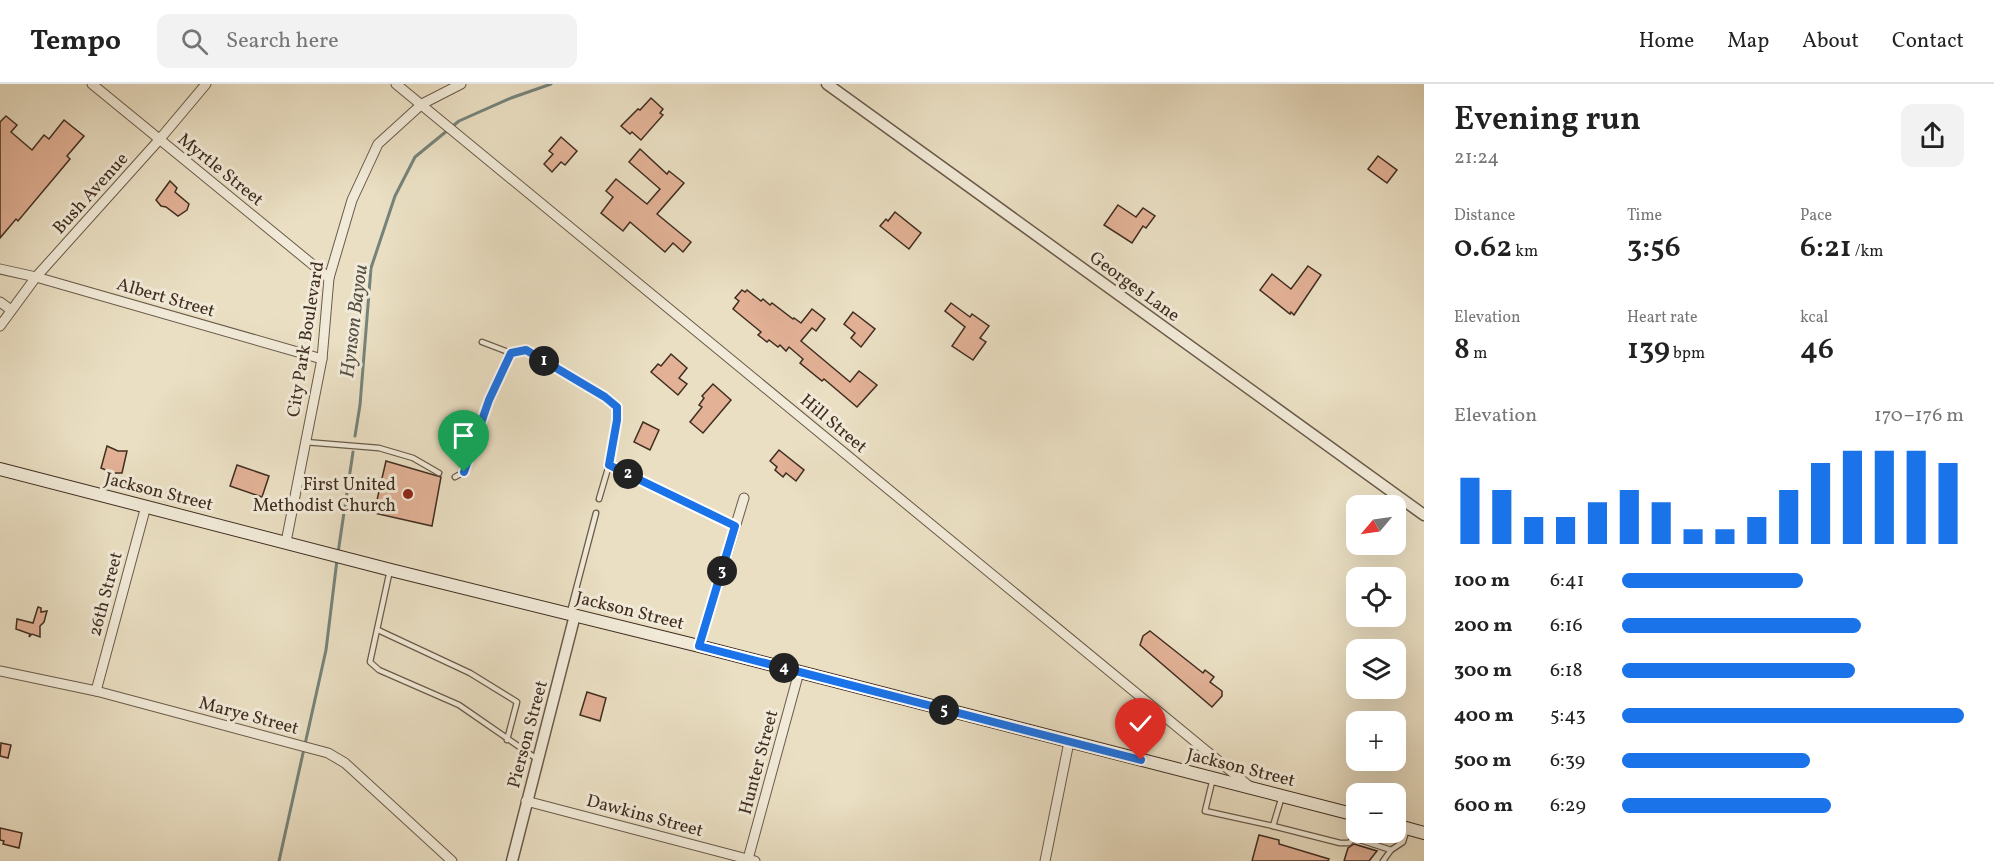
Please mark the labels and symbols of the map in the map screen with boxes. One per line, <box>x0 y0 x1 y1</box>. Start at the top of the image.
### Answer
street label: Myrtle Street <box>172 128 268 213</box>
street label: Bush Avenue <box>48 148 135 240</box>
street label: Georges Lane <box>1084 246 1184 329</box>
street label: City Park Boulevard <box>282 259 331 419</box>
water label: Hynson Bayou <box>334 263 376 380</box>
street label: Albert Street <box>114 272 218 324</box>
pin: 1 <box>529 346 559 376</box>
street label: Hill Street <box>794 389 872 460</box>
pin <box>438 410 489 472</box>
pin: 2 <box>613 459 643 489</box>
street label: Jackson Street <box>102 467 216 518</box>
place label: First United Methodist Church <box>253 473 396 519</box>
marker: First United Methodist Church <box>401 487 415 501</box>
north arrow <box>1346 495 1406 555</box>
street label: 26th Street <box>83 549 130 639</box>
pin: 3 <box>707 556 737 586</box>
street label: Jackson Street <box>573 586 687 637</box>
pin: 4 <box>769 653 799 683</box>
street label: Pierson Street <box>502 678 555 791</box>
street label: Marye Street <box>196 691 301 742</box>
pin: 5 <box>929 695 959 725</box>
pin <box>1115 698 1166 760</box>
street label: Hunter Street <box>733 707 785 818</box>
street label: Jackson Street <box>1184 743 1298 794</box>
street label: Dawkins Street <box>583 789 706 844</box>

